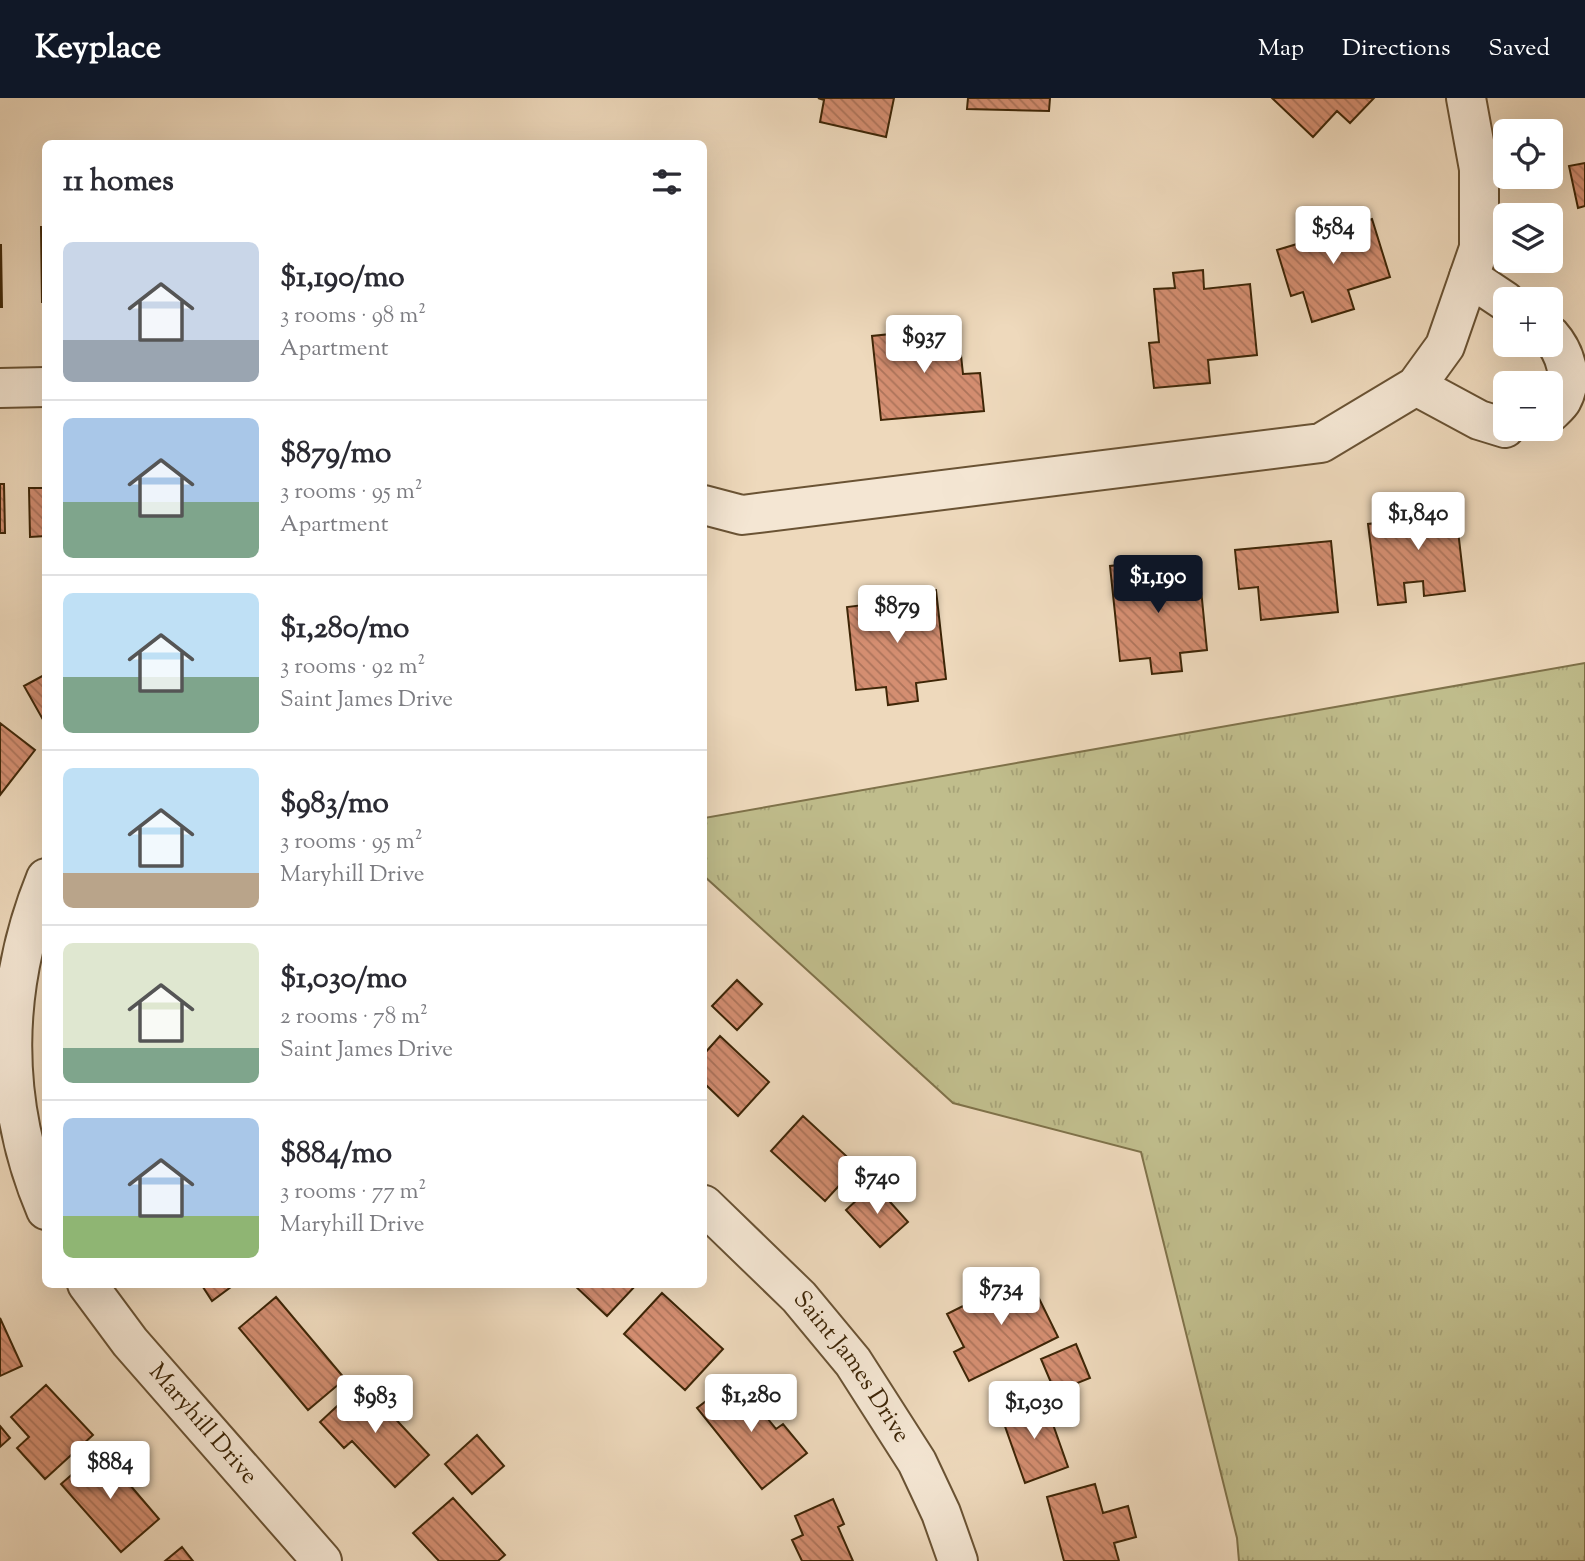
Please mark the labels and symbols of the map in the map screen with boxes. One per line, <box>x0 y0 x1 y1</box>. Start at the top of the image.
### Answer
pin: $584 <box>1292 206 1374 266</box>
pin: $937 <box>883 316 965 375</box>
pin: $1,840 <box>1361 492 1475 552</box>
pin: $1,190 <box>1101 556 1215 615</box>
pin: $879 <box>856 586 938 645</box>
pin: $740 <box>836 1156 918 1216</box>
pin: $734 <box>960 1268 1042 1327</box>
street label: Saint James Drive <box>784 1284 918 1450</box>
street label: Maryhill Drive <box>140 1357 265 1492</box>
pin: $1,280 <box>694 1374 808 1434</box>
pin: $983 <box>334 1376 416 1435</box>
pin: $1,030 <box>977 1382 1091 1441</box>
pin: $884 <box>69 1442 151 1501</box>

